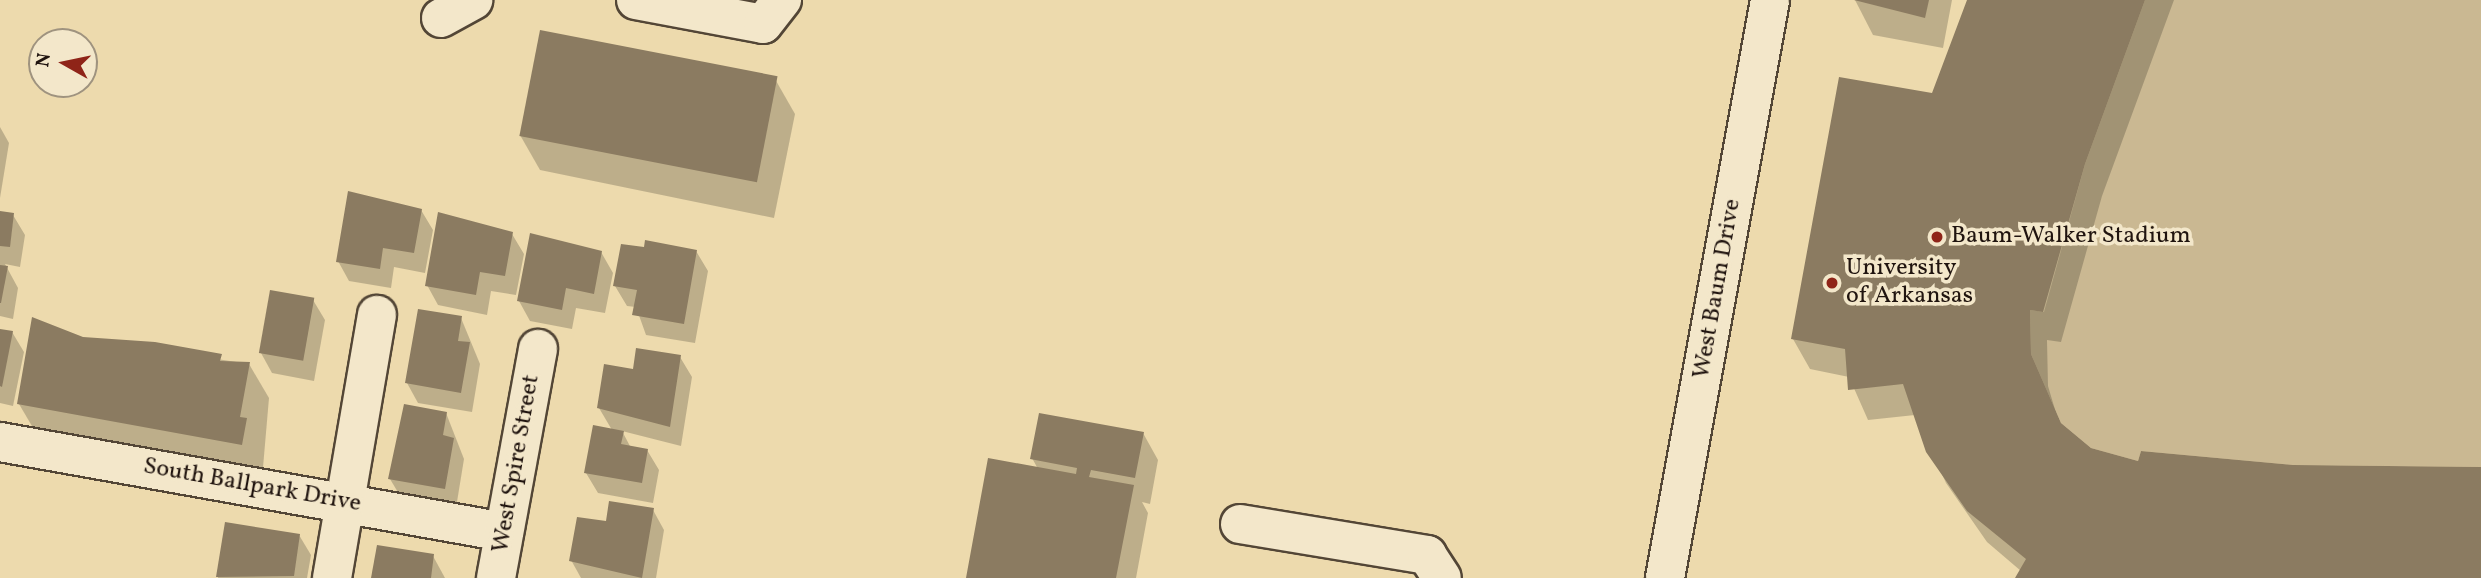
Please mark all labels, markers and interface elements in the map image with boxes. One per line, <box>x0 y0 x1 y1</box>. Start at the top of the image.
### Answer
north arrow <box>28 28 98 98</box>
text: N <box>30 51 58 69</box>
street label: West Baum Drive <box>1688 197 1748 381</box>
place label: Baum-Walker Stadium <box>1951 223 2191 251</box>
marker: Baum-Walker Stadium <box>1929 229 1945 245</box>
place label: University of Arkansas <box>1846 255 1971 311</box>
marker: University of Arkansas <box>1824 275 1840 291</box>
street label: West Spire Street <box>487 373 547 555</box>
street label: South Ballpark Drive <box>141 453 363 519</box>

